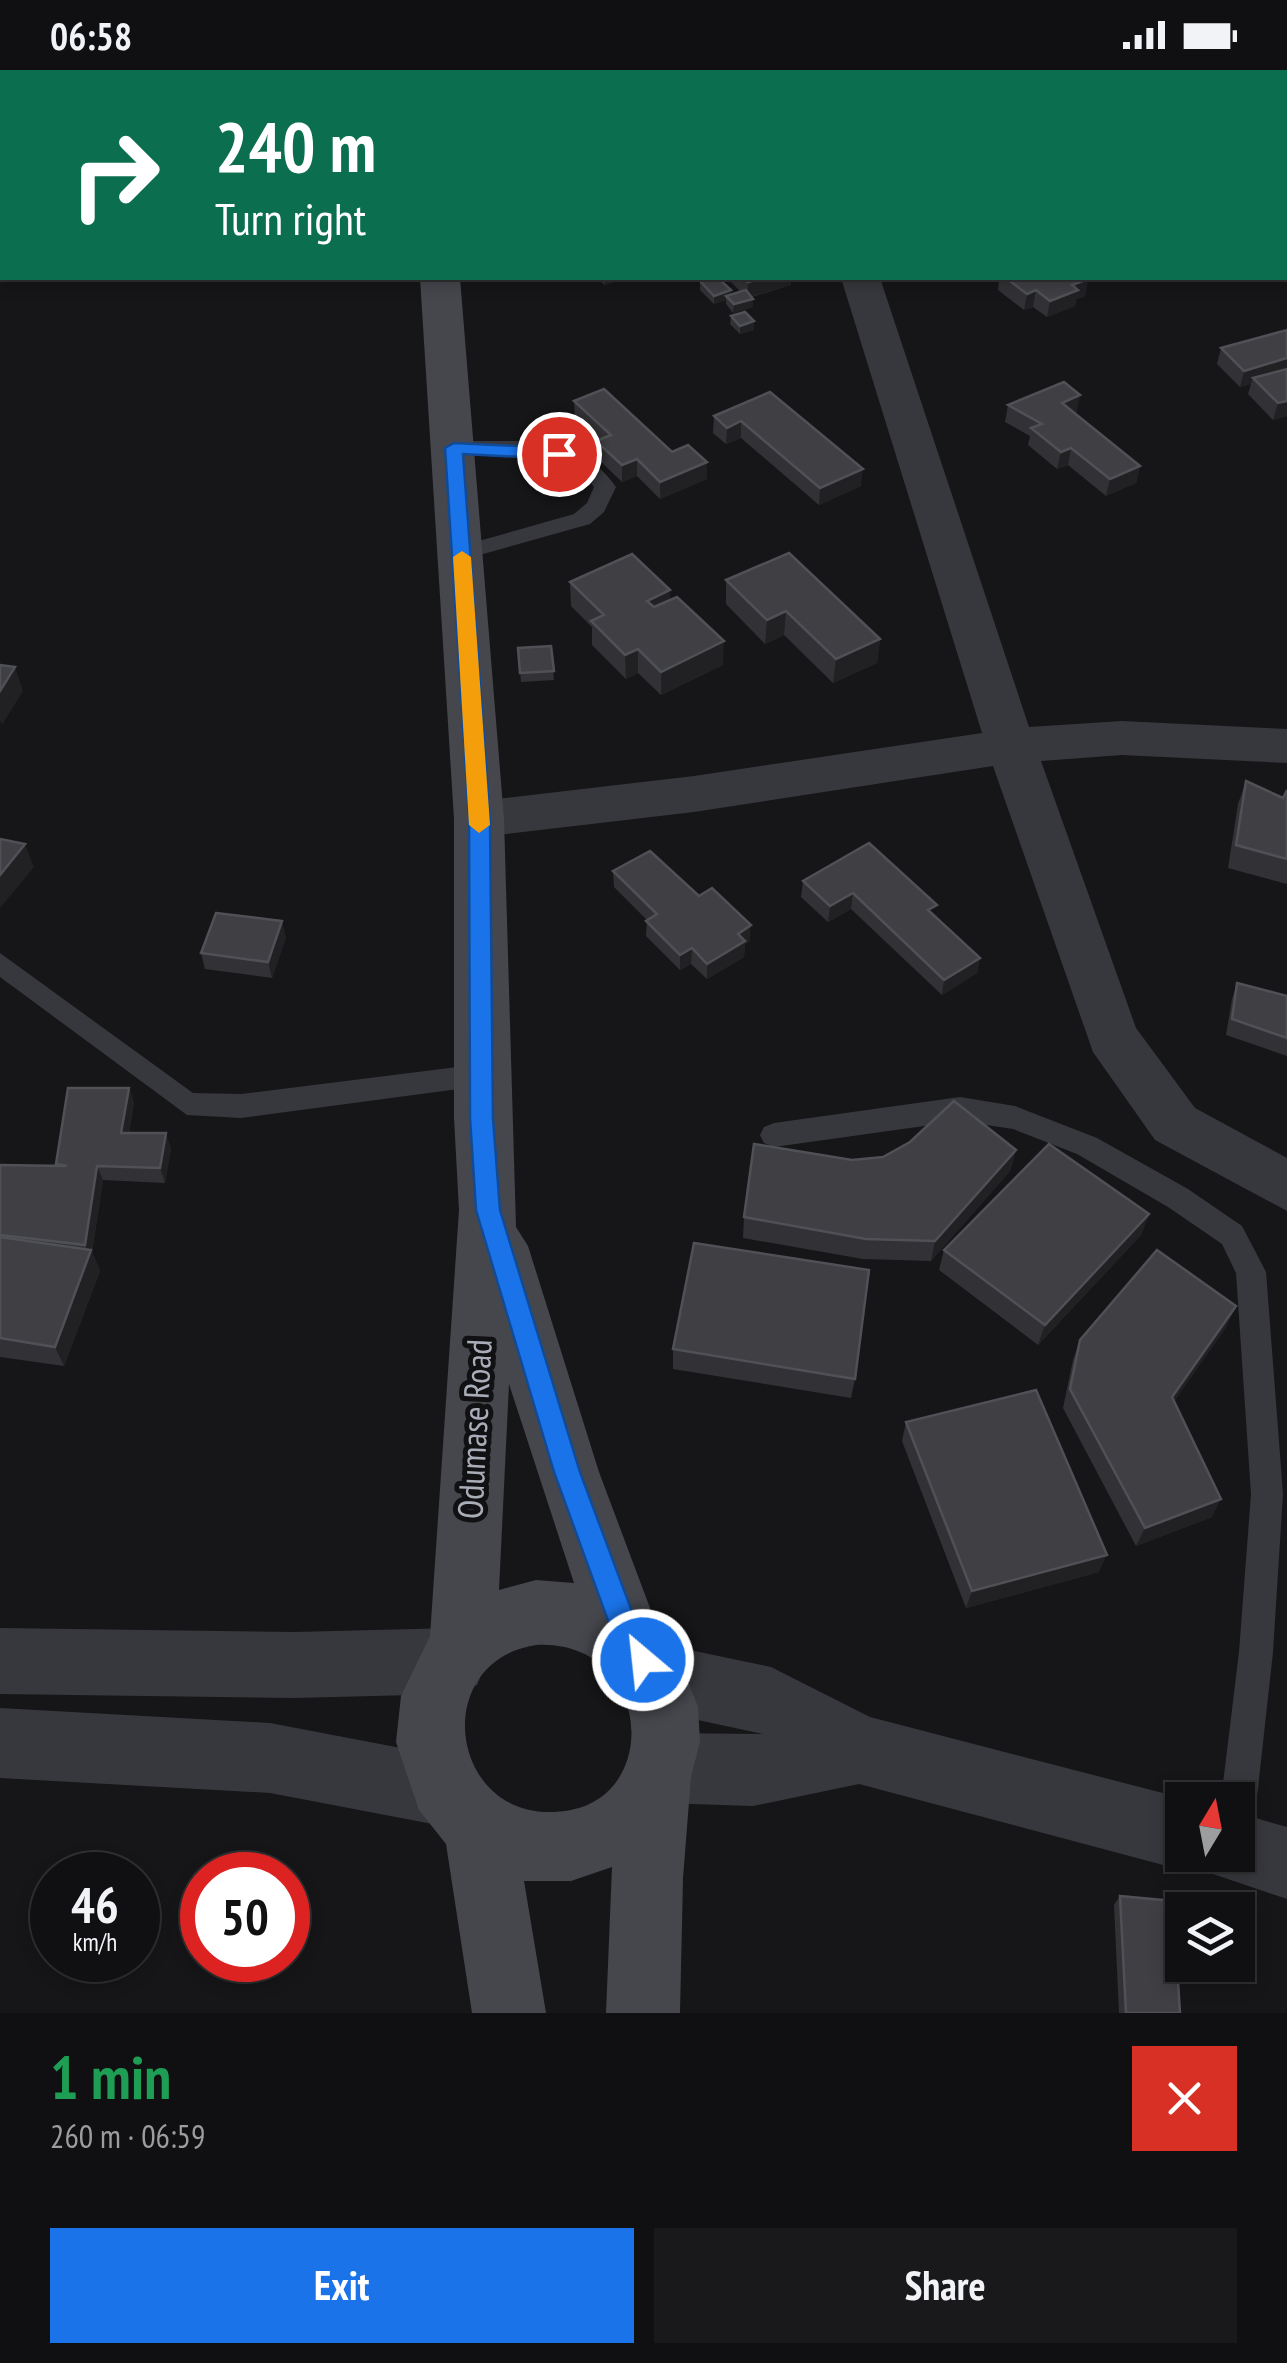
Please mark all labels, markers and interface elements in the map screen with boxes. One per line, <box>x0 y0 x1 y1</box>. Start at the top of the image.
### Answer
text: 06:58 <box>50 11 132 60</box>
text: 240 m <box>215 101 376 191</box>
icon: right <box>50 110 180 240</box>
text: Turn right <box>215 189 366 247</box>
pin <box>517 412 602 497</box>
icon: arrive <box>532 427 587 482</box>
street label: Odumase Road <box>446 1338 502 1520</box>
position arrow <box>591 1608 695 1712</box>
north arrow <box>1165 1782 1255 1872</box>
map controls <box>1165 1782 1255 1982</box>
speed limit sign: 50 <box>180 1852 310 1982</box>
text: 46 <box>71 1872 119 1937</box>
button: layers <box>1165 1892 1255 1982</box>
text: km/h <box>73 1926 117 1958</box>
text: 1 min <box>50 2038 171 2116</box>
button: close <box>1132 2046 1237 2151</box>
text: 260 m · 06:59 <box>50 2115 205 2157</box>
button: Exit <box>50 2228 634 2343</box>
button: Share <box>654 2228 1237 2343</box>

